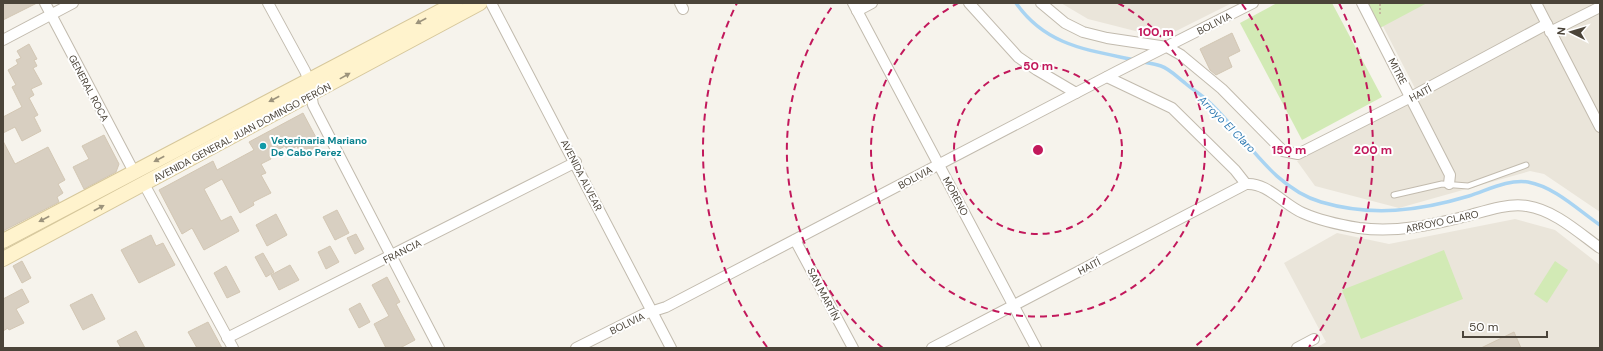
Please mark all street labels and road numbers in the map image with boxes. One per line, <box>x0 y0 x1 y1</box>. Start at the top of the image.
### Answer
street label: BOLIVIA <box>1195 9 1234 38</box>
street label: GENERAL ROCA <box>66 53 112 124</box>
street label: MITRE <box>1385 56 1410 87</box>
street label: AVENIDA GENERAL JUAN DOMINGO PERÓN <box>151 80 333 185</box>
street label: HAITÍ <box>1407 82 1434 105</box>
street label: AVENIDA ALVEAR <box>558 137 605 213</box>
street label: BOLIVIA <box>896 163 935 192</box>
street label: MORENO <box>940 174 971 218</box>
street label: ARROYO CLARO <box>1404 207 1480 236</box>
street label: FRANCIA <box>381 236 424 267</box>
street label: HAITÍ <box>1076 255 1103 278</box>
street label: SAN MARTÍN <box>804 266 843 323</box>
street label: BOLIVIA <box>608 309 647 337</box>

